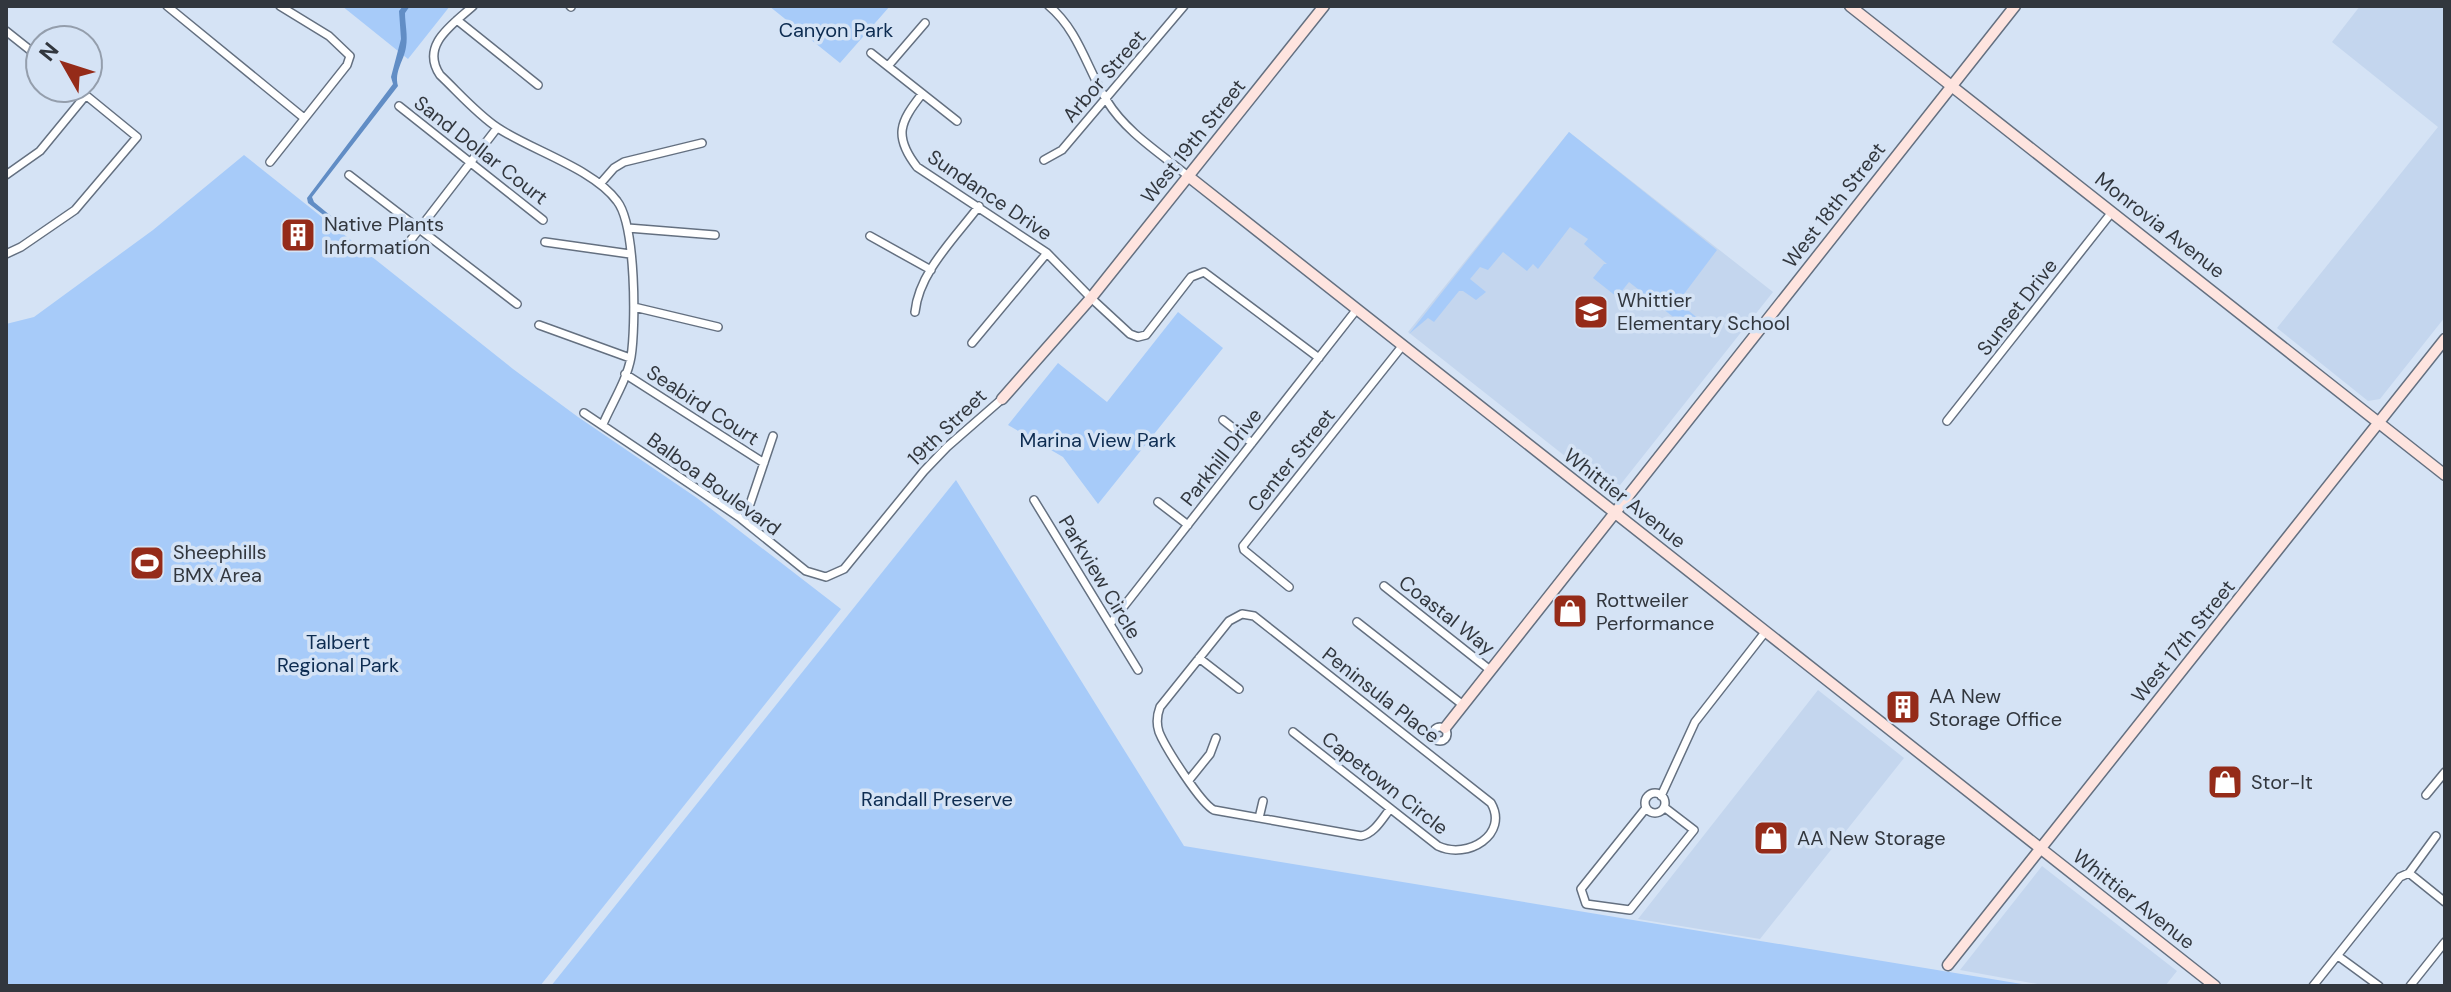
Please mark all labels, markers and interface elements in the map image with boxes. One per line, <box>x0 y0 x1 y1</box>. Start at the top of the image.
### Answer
park label: Canyon Park <box>779 17 893 43</box>
north arrow <box>24 24 104 104</box>
street label: Arbor Street <box>1057 24 1151 128</box>
text: N <box>33 36 65 67</box>
street label: West 19th Street <box>1135 73 1251 208</box>
street label: Sand Dollar Court <box>409 90 553 210</box>
street label: West 18th Street <box>1777 137 1891 273</box>
street label: Sundance Drive <box>923 144 1057 246</box>
street label: Monrovia Avenue <box>2090 166 2230 284</box>
place label: Native Plants Information <box>324 211 444 260</box>
building icon: Native Plants Information <box>279 216 317 254</box>
street label: Sunset Drive <box>1971 253 2063 361</box>
place label: Whittier Elementary School <box>1617 287 1790 336</box>
school or university icon: Whittier Elementary School <box>1572 293 1610 331</box>
street label: Seabird Court <box>642 359 764 451</box>
street label: 19th Street <box>902 383 992 471</box>
street label: Parkhill Drive <box>1175 403 1267 511</box>
street label: Center Street <box>1241 403 1341 517</box>
street label: Balboa Boulevard <box>642 427 786 541</box>
park label: Marina View Park <box>1020 427 1176 453</box>
street label: Whittier Avenue <box>1559 442 1691 554</box>
street label: Parkview Circle <box>1053 510 1147 644</box>
place label: Sheephills BMX Area <box>173 539 267 588</box>
sports icon: Sheephills BMX Area <box>128 544 166 582</box>
street label: Coastal Way <box>1394 569 1500 661</box>
street label: West 17th Street <box>2125 574 2241 708</box>
place label: Rottweiler Performance <box>1596 587 1714 636</box>
shop icon: Rottweiler Performance <box>1551 592 1589 630</box>
park label: Talbert Regional Park <box>277 629 399 678</box>
street label: Peninsula Place <box>1317 641 1445 749</box>
place label: AA New Storage Office <box>1929 683 2062 732</box>
building icon: AA New Storage Office <box>1884 688 1922 726</box>
street label: Capetown Circle <box>1317 726 1453 840</box>
shop icon: Stor-It <box>2206 763 2244 801</box>
place label: Stor-It <box>2251 769 2313 795</box>
park label: Randall Preserve <box>861 786 1013 812</box>
shop icon: AA New Storage <box>1752 819 1790 857</box>
place label: AA New Storage <box>1797 825 1946 851</box>
street label: Whittier Avenue <box>2068 843 2200 955</box>

